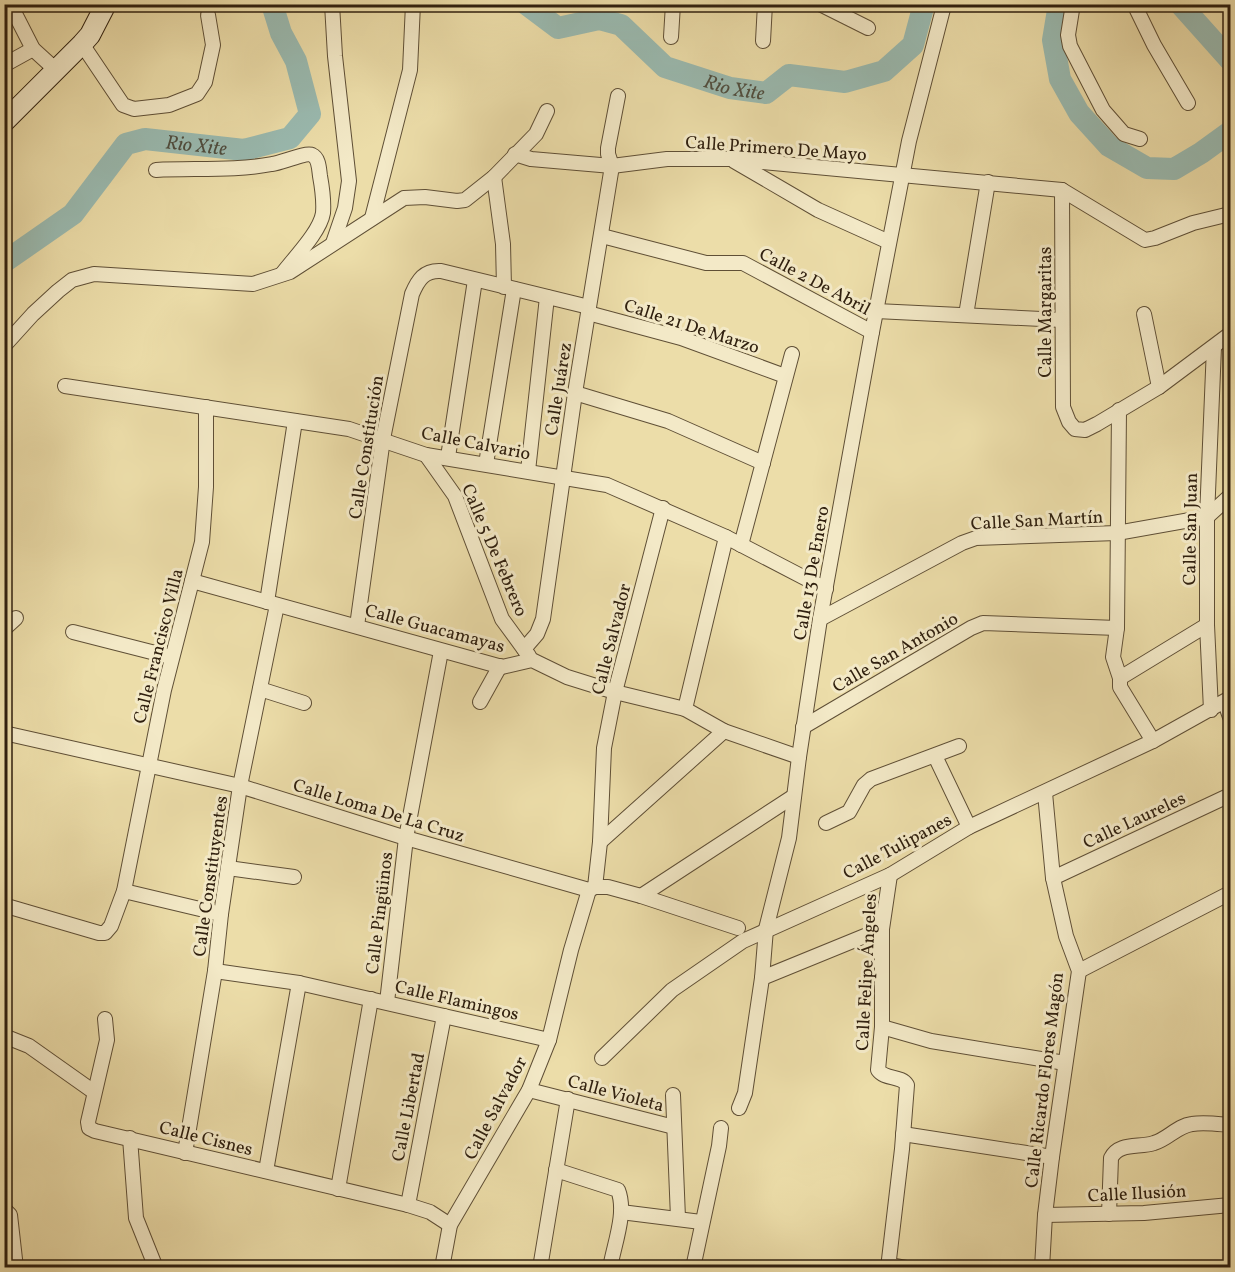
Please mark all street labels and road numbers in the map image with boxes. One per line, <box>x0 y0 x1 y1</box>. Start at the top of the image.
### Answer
street label: Calle Primero De Mayo <box>684 131 867 168</box>
street label: Calle 2 De Abril <box>754 242 874 322</box>
street label: Calle Margaritas <box>1034 247 1059 378</box>
street label: Calle 21 De Marzo <box>621 294 762 361</box>
street label: Calle Juárez <box>540 341 579 437</box>
street label: Calle Constitución <box>344 373 391 521</box>
street label: Calle Calvario <box>419 422 532 467</box>
street label: Calle San Juan <box>1178 472 1205 586</box>
street label: Calle 5 De Febrero <box>454 480 533 621</box>
street label: Calle 13 De Enero <box>788 504 837 642</box>
street label: Calle San Martín <box>970 506 1104 537</box>
street label: Calle Francisco Villa <box>128 566 191 726</box>
street label: Calle Salvador <box>587 581 638 698</box>
street label: Calle Guacamayas <box>362 599 507 660</box>
street label: Calle San Antonio <box>828 607 963 700</box>
street label: Calle Loma De La Cruz <box>290 773 467 849</box>
street label: Calle Laureles <box>1079 787 1190 856</box>
street label: Calle Constituyentes <box>188 794 235 958</box>
street label: Calle Tulipanes <box>839 808 957 887</box>
street label: Calle Pingüinos <box>361 851 400 976</box>
street label: Calle Felipe Ángeles <box>851 893 884 1051</box>
street label: Calle Ricardo Flores Magón <box>1020 971 1071 1189</box>
street label: Calle Flamingos <box>392 975 521 1028</box>
street label: Calle Libertad <box>387 1051 432 1164</box>
street label: Calle Salvador <box>459 1052 534 1165</box>
street label: Calle Violeta <box>565 1070 666 1119</box>
street label: Calle Cisnes <box>156 1116 255 1163</box>
street label: Calle Ilusión <box>1087 1179 1187 1210</box>

